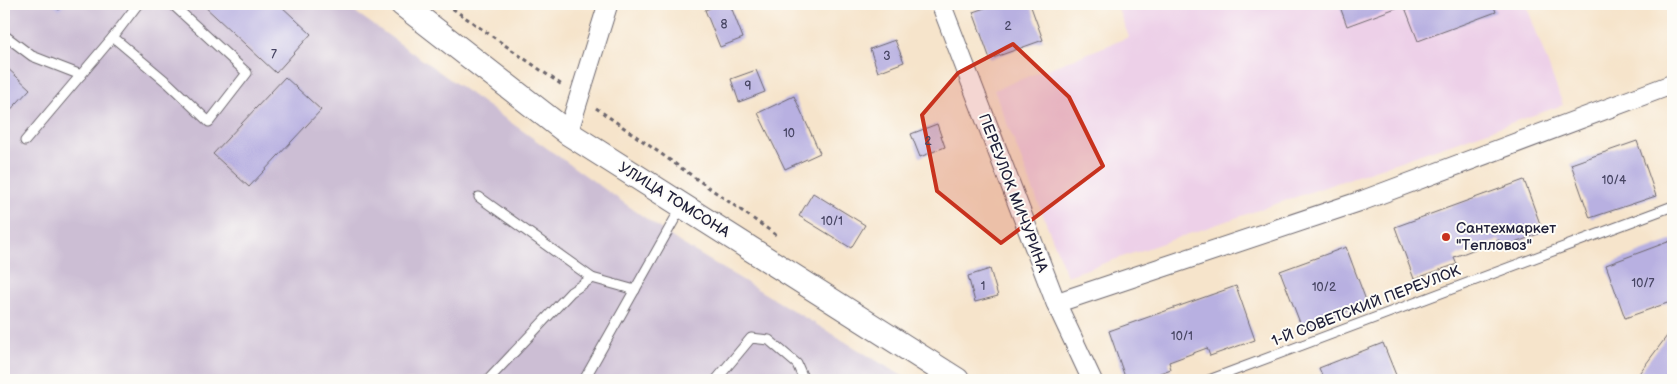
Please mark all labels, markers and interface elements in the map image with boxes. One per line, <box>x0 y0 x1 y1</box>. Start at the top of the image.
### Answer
house number: 8 <box>721 17 728 32</box>
house number: 2 <box>1004 19 1012 34</box>
house number: 7 <box>271 47 277 62</box>
house number: 3 <box>883 49 891 64</box>
house number: 9 <box>745 79 752 94</box>
street label: ПЕРЕУЛОК МИЧУРИНА <box>974 111 1052 276</box>
house number: 10 <box>783 126 795 141</box>
house number: 2 <box>924 134 932 149</box>
street label: УЛИЦА ТОМСОНА <box>615 158 734 242</box>
house number: 10/4 <box>1602 173 1627 188</box>
house number: 10/1 <box>821 214 843 229</box>
place label: Сантехмаркет "Тепловоз" <box>1456 219 1556 255</box>
marker: Сантехмаркет "Тепловоз" <box>1440 231 1452 243</box>
street label: 1-Й СОВЕТСКИЙ ПЕРЕУЛОК <box>1269 261 1463 351</box>
house number: 10/7 <box>1631 276 1655 291</box>
house number: 1 <box>981 279 985 294</box>
house number: 10/2 <box>1312 280 1336 295</box>
house number: 10/1 <box>1171 329 1193 344</box>

